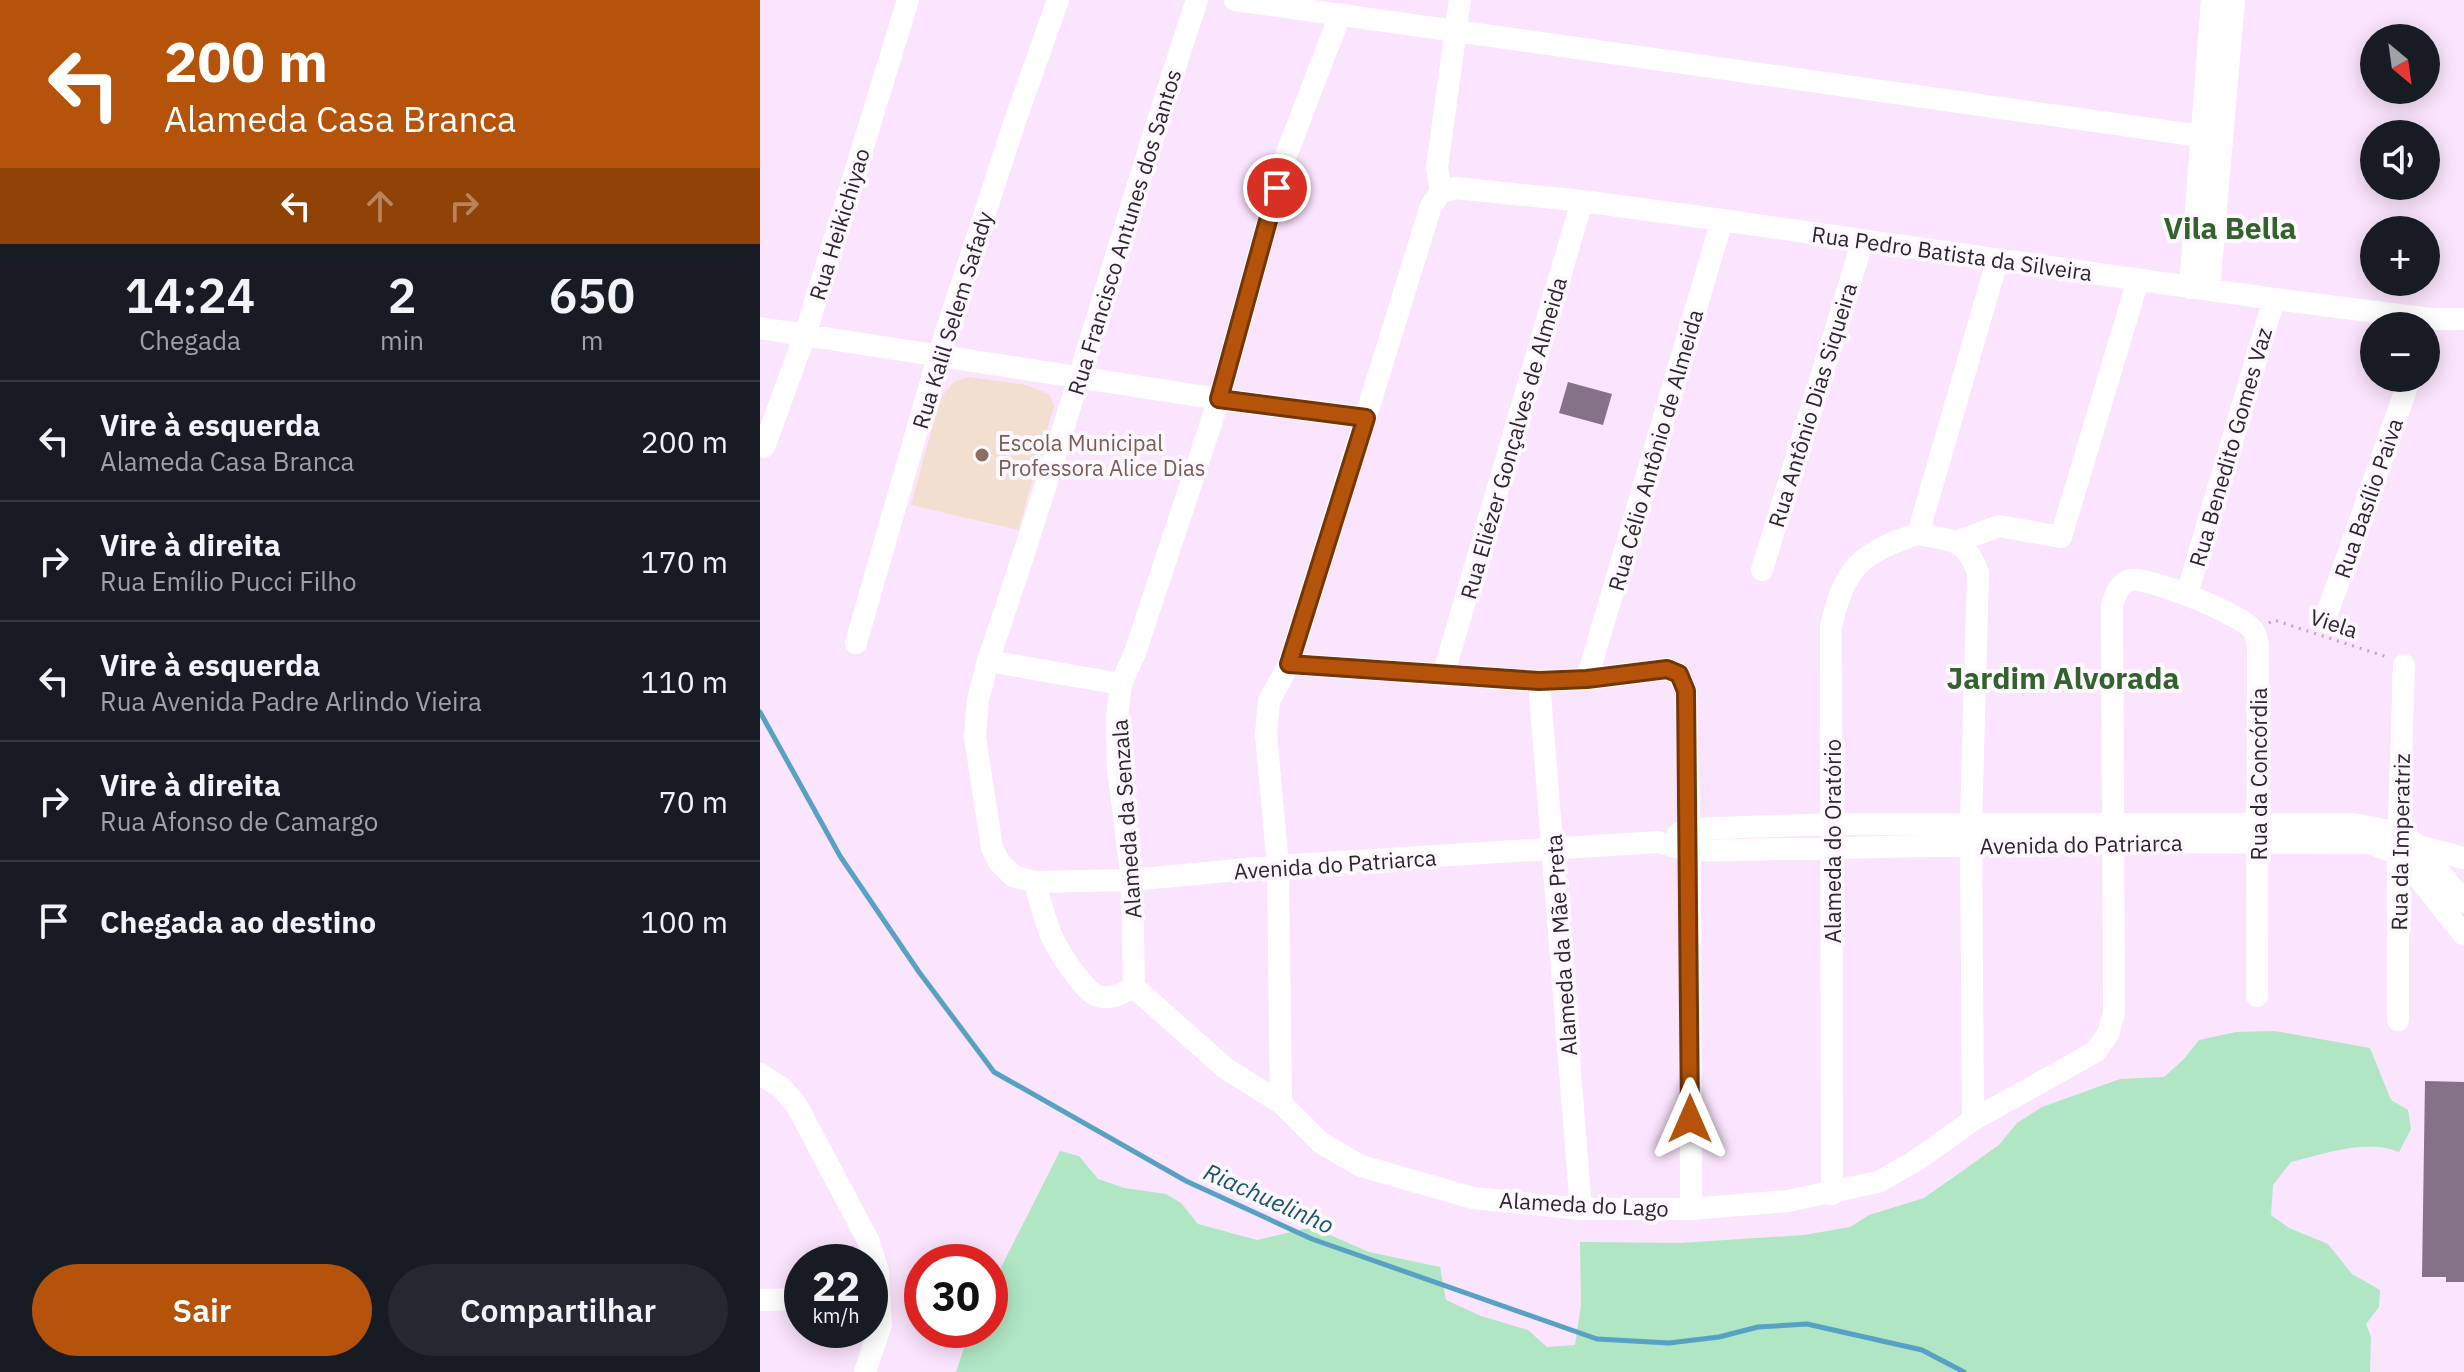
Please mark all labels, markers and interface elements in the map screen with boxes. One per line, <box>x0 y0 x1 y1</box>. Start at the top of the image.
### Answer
north arrow <box>2360 24 2440 104</box>
map controls <box>2360 24 2440 392</box>
text: 200 m <box>164 25 328 97</box>
icon: left <box>32 32 136 136</box>
street label: Rua Francisco Antunes dos Santos <box>1061 66 1187 398</box>
text: Alameda Casa Branca <box>164 95 516 142</box>
button: sound <box>2360 120 2440 200</box>
street label: Rua Heikichiyao <box>802 144 876 304</box>
pin <box>1243 154 1311 222</box>
icon: arrive <box>1255 166 1299 210</box>
icon: left <box>274 184 318 228</box>
icon: ahead <box>358 184 402 228</box>
icon: right <box>442 184 486 228</box>
street label: Rua Kalil Selem Safady <box>905 208 999 432</box>
district label: Vila Bella <box>2163 208 2297 247</box>
button: + <box>2360 216 2440 296</box>
street label: Rua Pedro Batista da Silveira <box>1810 219 2094 287</box>
text: 14:24 <box>125 264 255 326</box>
text: 2 <box>388 264 416 326</box>
text: 650 <box>549 264 635 326</box>
street label: Rua Eliézer Gonçalves de Almeida <box>1453 273 1573 602</box>
street label: Rua Antônio Dias Siqueira <box>1761 279 1863 531</box>
street label: Rua Célio Antônio de Almeida <box>1601 306 1709 594</box>
button: − <box>2360 312 2440 392</box>
text: Chegada <box>139 323 241 357</box>
text: min <box>380 323 424 357</box>
text: m <box>581 323 603 357</box>
street label: Rua Benedito Gomes Vaz <box>2182 324 2278 570</box>
text: Vire à esquerda <box>100 405 320 444</box>
street label: Rua Basílio Paiva <box>2327 414 2409 582</box>
icon: left <box>32 419 76 463</box>
text: 200 m <box>641 422 728 461</box>
place label: Escola Municipal Professora Alice Dias <box>998 428 1205 482</box>
text: Alameda Casa Branca <box>100 444 354 478</box>
marker: Escola Municipal Professora Alice Dias <box>973 446 991 464</box>
text: Vire à direita <box>100 525 281 564</box>
icon: right <box>32 539 76 583</box>
text: 170 m <box>641 542 728 581</box>
text: Rua Emílio Pucci Filho <box>100 564 357 598</box>
street label: Viela <box>2306 602 2362 644</box>
text: Vire à esquerda <box>100 645 320 684</box>
district label: Jardim Alvorada <box>1947 658 2179 697</box>
icon: left <box>32 659 76 703</box>
text: 110 m <box>641 662 728 701</box>
text: Rua Avenida Padre Arlindo Vieira <box>100 684 482 718</box>
street label: Rua da Concórdia <box>2244 687 2273 860</box>
street label: Alameda da Senzala <box>1105 718 1147 920</box>
street label: Alameda do Oratório <box>1818 739 1847 943</box>
street label: Rua da Imperatriz <box>2384 753 2416 931</box>
text: Vire à direita <box>100 765 281 804</box>
icon: right <box>32 779 76 823</box>
text: 70 m <box>659 782 728 821</box>
text: Rua Afonso de Camargo <box>100 804 378 838</box>
street label: Avenida do Patriarca <box>1979 828 2183 860</box>
street label: Alameda da Mãe Preta <box>1539 833 1583 1057</box>
street label: Avenida do Patriarca <box>1233 842 1438 886</box>
icon: arrive <box>32 899 76 943</box>
text: Chegada ao destino <box>100 902 376 941</box>
text: 100 m <box>641 902 728 941</box>
position arrow <box>1648 1077 1732 1161</box>
water label: Riachuelinho <box>1199 1155 1339 1241</box>
street label: Alameda do Lago <box>1499 1185 1669 1223</box>
speed limit sign: 30 <box>904 1244 1008 1348</box>
text: 22 <box>812 1260 860 1312</box>
button: Sair <box>32 1264 372 1356</box>
button: Compartilhar <box>388 1264 728 1356</box>
text: km/h <box>812 1302 860 1329</box>

